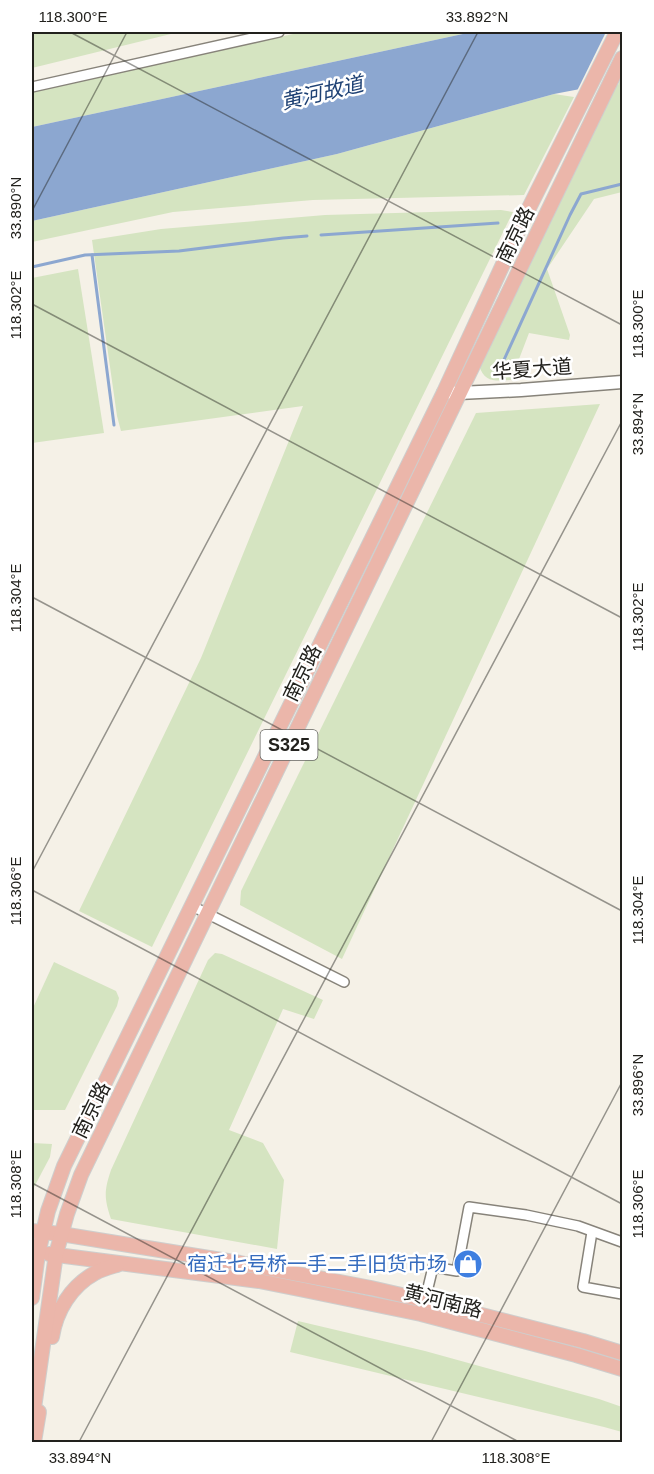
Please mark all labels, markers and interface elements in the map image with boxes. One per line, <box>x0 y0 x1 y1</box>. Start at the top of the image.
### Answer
text: 118.300°E <box>38 8 108 25</box>
text: 33.892°N <box>446 8 508 25</box>
water label: 黄河故道 <box>278 71 368 113</box>
text: 33.890°N <box>7 177 24 239</box>
street label: 南京路 <box>492 203 538 267</box>
text: 118.302°E <box>7 270 24 340</box>
text: 118.300°E <box>629 289 646 359</box>
street label: 华夏大道 <box>491 355 573 383</box>
text: 33.894°N <box>629 393 646 455</box>
text: 118.304°E <box>7 563 24 633</box>
text: 118.302°E <box>629 582 646 652</box>
street label: 南京路 <box>279 641 325 705</box>
road number: S325 <box>260 730 318 760</box>
text: 118.306°E <box>7 856 24 926</box>
text: 118.304°E <box>629 875 646 945</box>
text: 33.896°N <box>629 1054 646 1116</box>
street label: 南京路 <box>68 1078 114 1142</box>
text: 118.308°E <box>7 1149 24 1219</box>
text: 118.306°E <box>629 1169 646 1239</box>
shop icon: 宿迁七号桥一手二手旧货市场 <box>452 1248 484 1280</box>
place label: 宿迁七号桥一手二手旧货市场 <box>187 1253 447 1275</box>
street label: 黄河南路 <box>402 1281 484 1321</box>
text: 33.894°N <box>49 1449 111 1466</box>
text: 118.308°E <box>481 1449 551 1466</box>

